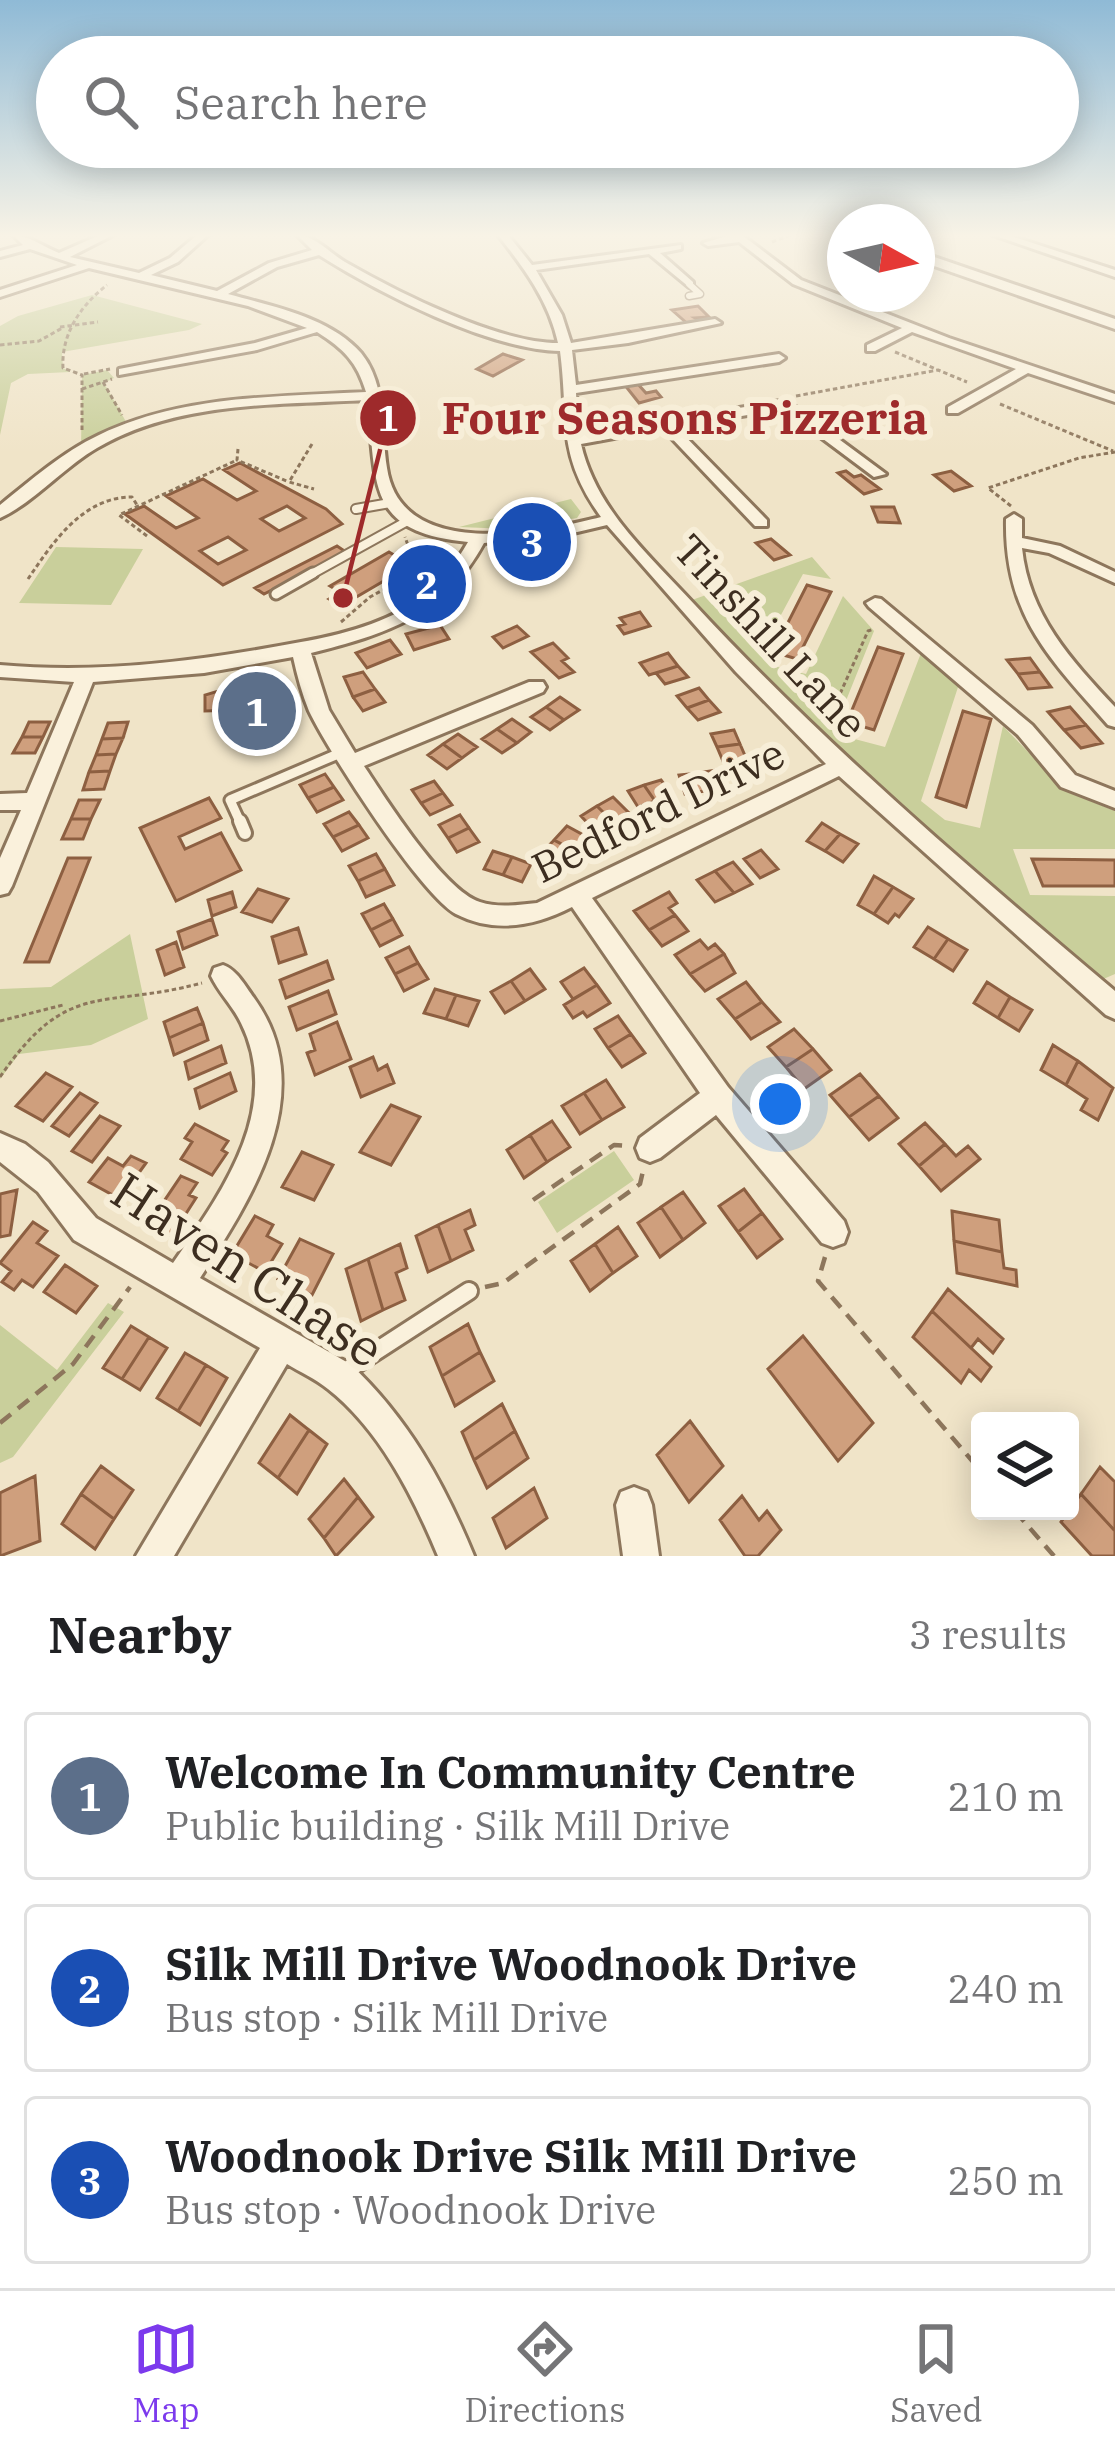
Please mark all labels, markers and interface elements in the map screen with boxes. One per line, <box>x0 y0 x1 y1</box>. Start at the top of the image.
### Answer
search box <box>36 36 1079 168</box>
icon: search <box>78 69 144 135</box>
text: Search here <box>174 73 428 131</box>
north arrow <box>827 204 935 312</box>
callout: Four Seasons Pizzeria <box>358 378 952 459</box>
text: Four Seasons Pizzeria <box>442 388 928 446</box>
text: 1 <box>377 394 399 441</box>
pin: 3 <box>493 497 571 587</box>
street label: Tinshill Lane <box>662 522 880 750</box>
pin: 2 <box>388 539 466 629</box>
pin: 1 <box>218 666 296 756</box>
street label: Bedford Drive <box>523 725 793 895</box>
your location <box>750 1074 810 1134</box>
street label: Haven Chase <box>100 1157 396 1381</box>
map controls <box>971 1412 1079 1520</box>
button: layers <box>971 1412 1079 1520</box>
text: Nearby <box>48 1601 232 1667</box>
text: 3 results <box>909 1609 1067 1660</box>
text: Welcome In Community Centre <box>165 1742 856 1800</box>
text: 1 <box>78 1771 102 1822</box>
text: 210 m <box>948 1771 1064 1822</box>
text: Public building · Silk Mill Drive <box>165 1800 730 1851</box>
text: Silk Mill Drive Woodnook Drive <box>165 1934 857 1992</box>
text: 2 <box>78 1963 102 2014</box>
text: 240 m <box>948 1963 1064 2014</box>
text: Bus stop · Silk Mill Drive <box>165 1992 608 2043</box>
text: Woodnook Drive Silk Mill Drive <box>165 2126 857 2184</box>
text: 3 <box>78 2155 102 2206</box>
text: 250 m <box>948 2155 1064 2206</box>
text: Bus stop · Woodnook Drive <box>165 2184 656 2235</box>
tab: Map <box>132 2316 199 2431</box>
tab: Directions <box>464 2316 625 2431</box>
tab: Saved <box>890 2316 983 2431</box>

